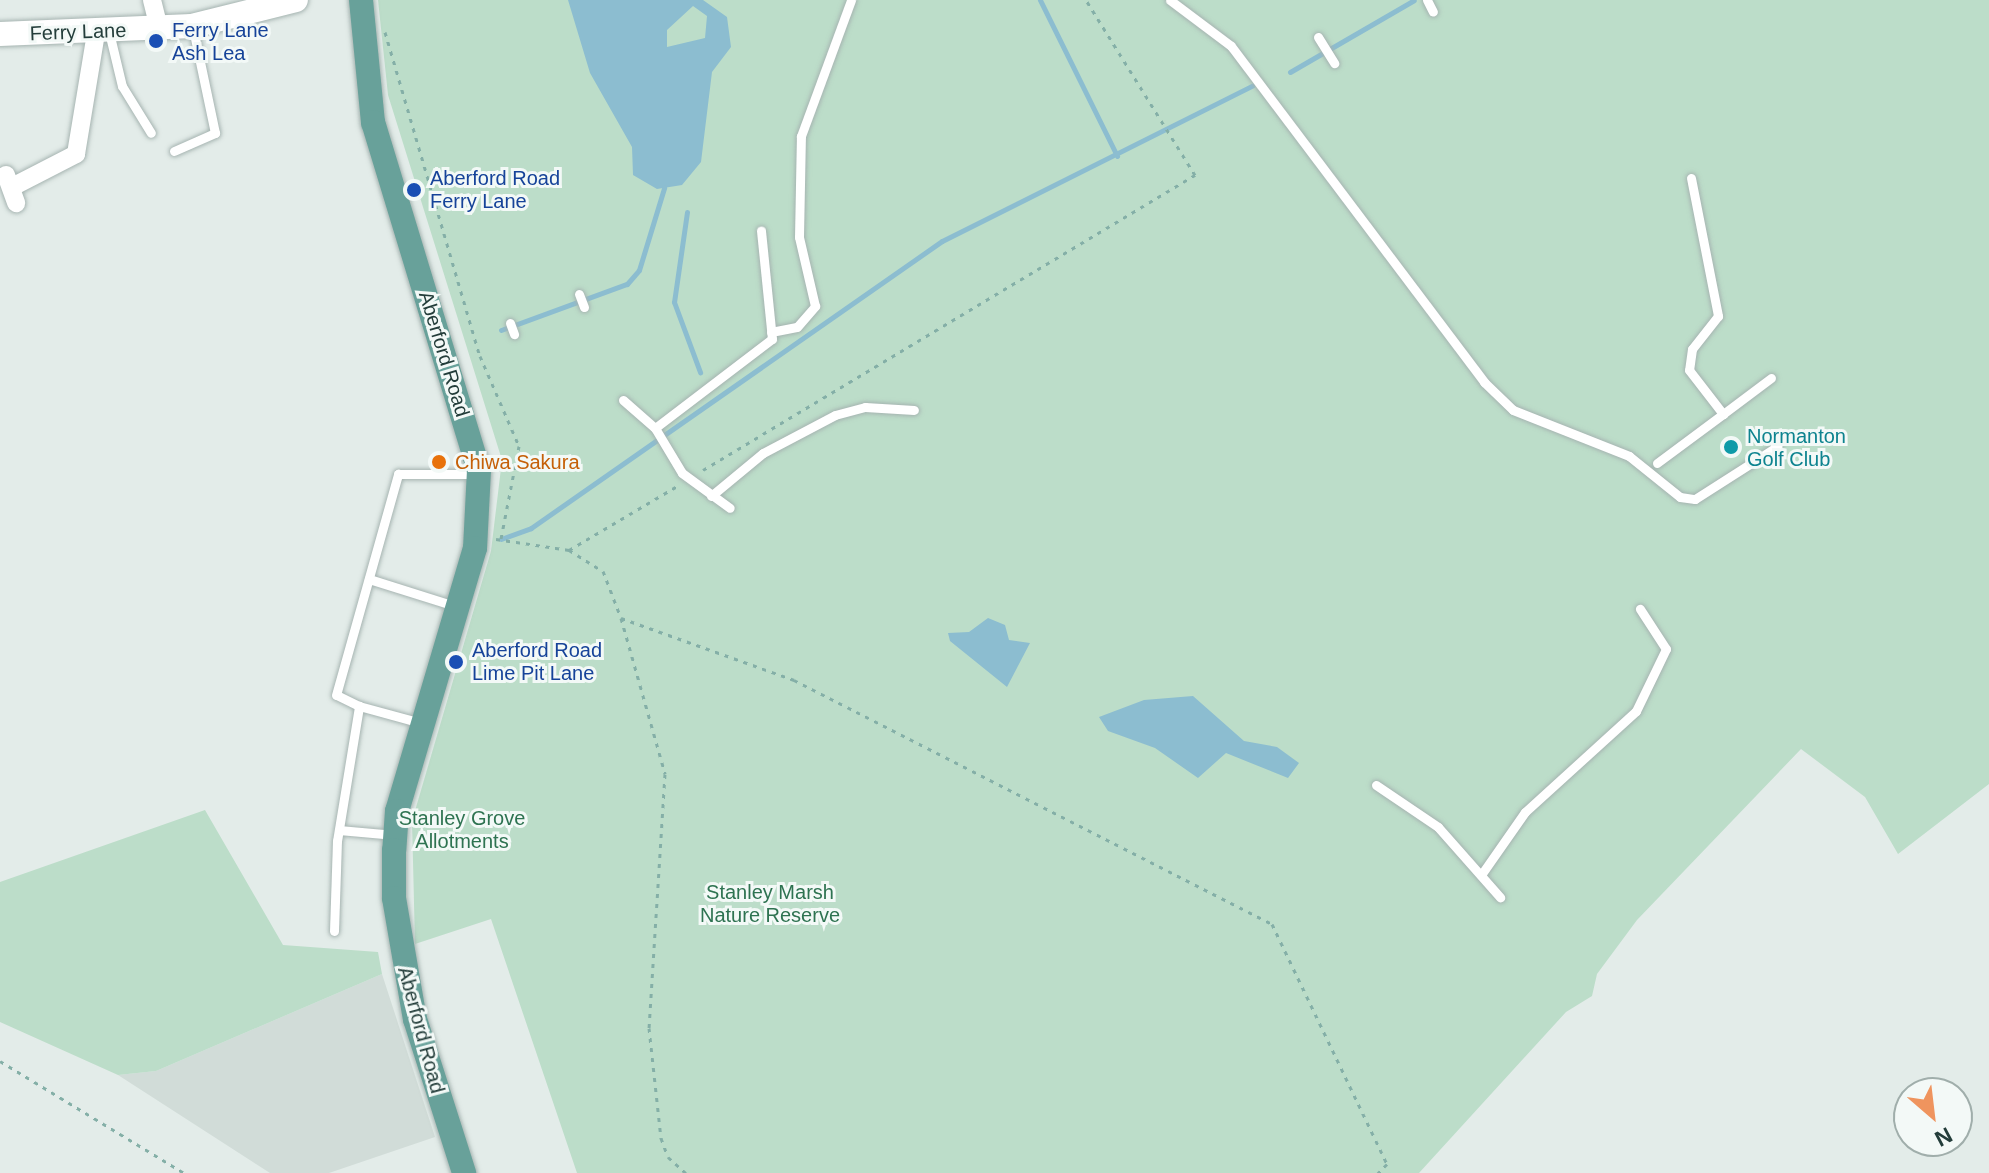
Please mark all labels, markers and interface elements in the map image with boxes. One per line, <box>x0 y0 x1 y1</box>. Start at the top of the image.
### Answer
street label: Ferry Lane <box>29 18 127 46</box>
place label: Ferry Lane Ash Lea <box>172 18 269 65</box>
marker: Ferry Lane Ash Lea <box>147 32 165 50</box>
place label: Aberford Road Ferry Lane <box>430 166 560 213</box>
marker: Aberford Road Ferry Lane <box>405 181 423 199</box>
street label: Aberford Road <box>414 288 474 420</box>
place label: Normanton Golf Club <box>1747 424 1846 471</box>
marker: Normanton Golf Club <box>1722 438 1740 456</box>
place label: Chiwa Sakura <box>455 450 580 474</box>
marker: Chiwa Sakura <box>430 453 448 471</box>
place label: Aberford Road Lime Pit Lane <box>472 638 602 685</box>
marker: Aberford Road Lime Pit Lane <box>447 653 465 671</box>
park label: Stanley Grove Allotments <box>399 806 525 853</box>
park label: Stanley Marsh Nature Reserve <box>700 880 840 927</box>
street label: Aberford Road <box>393 964 449 1096</box>
north arrow <box>1893 1077 1973 1157</box>
text: N <box>1931 1122 1956 1152</box>

